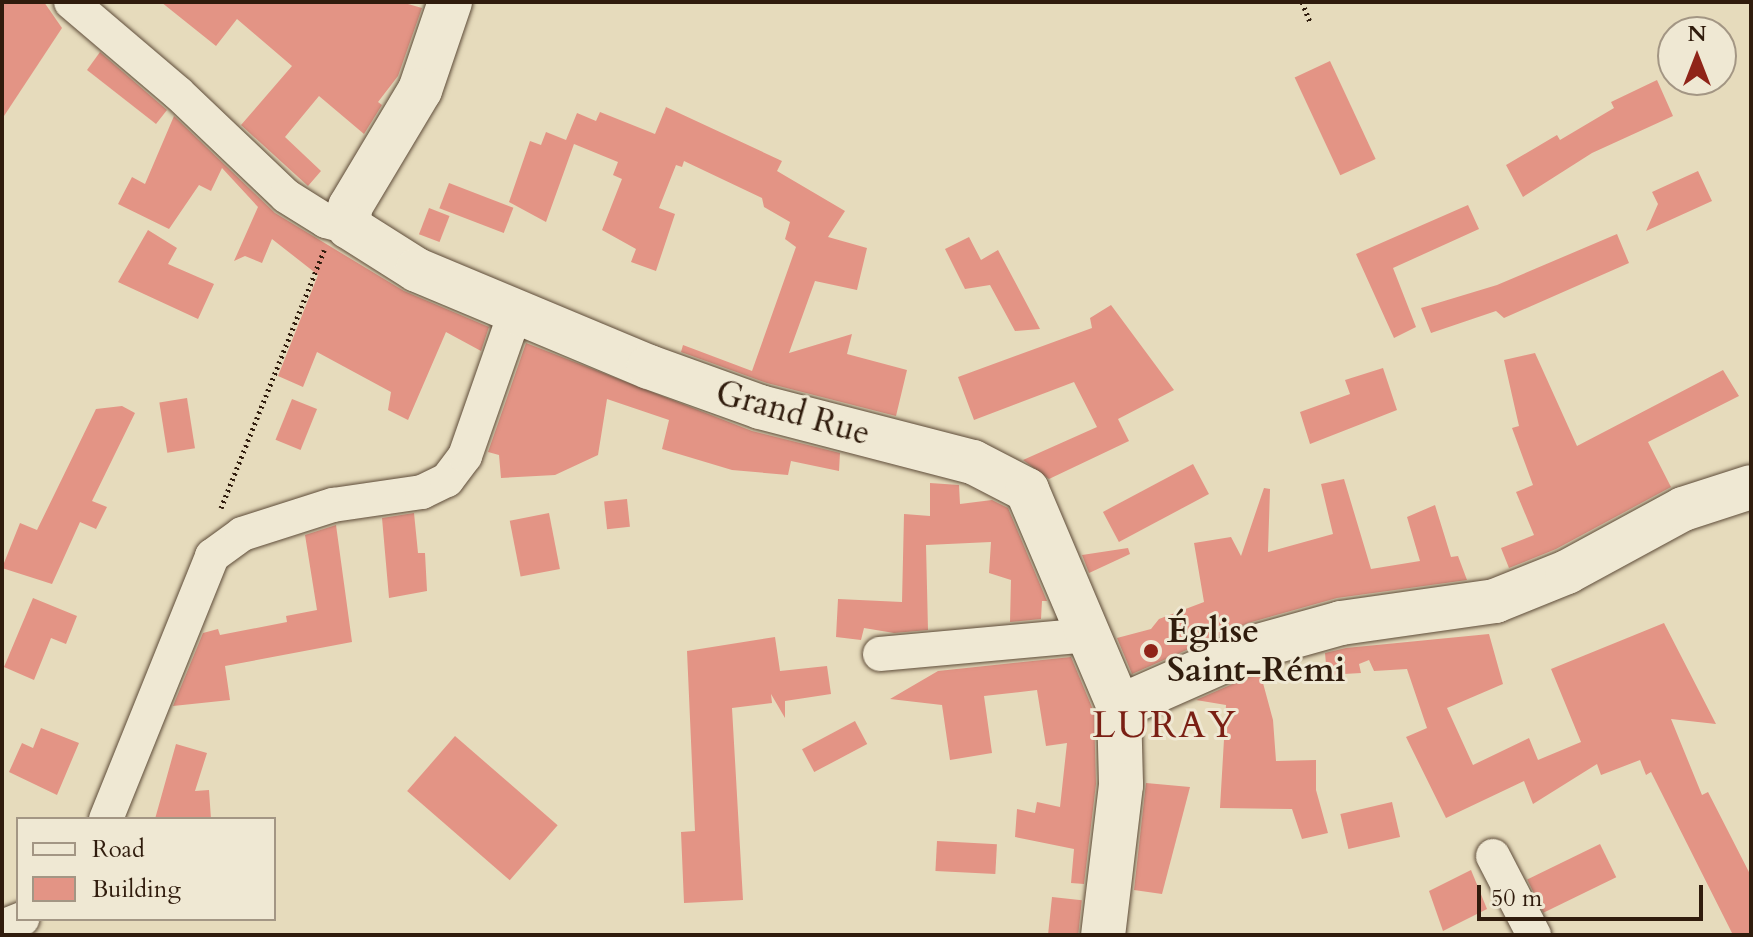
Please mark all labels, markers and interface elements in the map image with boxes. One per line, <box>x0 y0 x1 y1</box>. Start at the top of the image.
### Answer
north arrow <box>1657 16 1737 96</box>
text: N <box>1687 19 1707 49</box>
street label: Grand Rue <box>711 372 875 454</box>
place label: Église Saint-Rémi <box>1167 611 1346 690</box>
marker: Église Saint-Rémi <box>1142 642 1160 660</box>
district label: LURAY <box>1092 703 1238 749</box>
legend <box>16 817 276 921</box>
text: Road <box>92 833 145 866</box>
scale bar <box>1481 869 1707 919</box>
text: Building <box>92 873 181 906</box>
text: 50 m <box>1491 882 1542 915</box>

